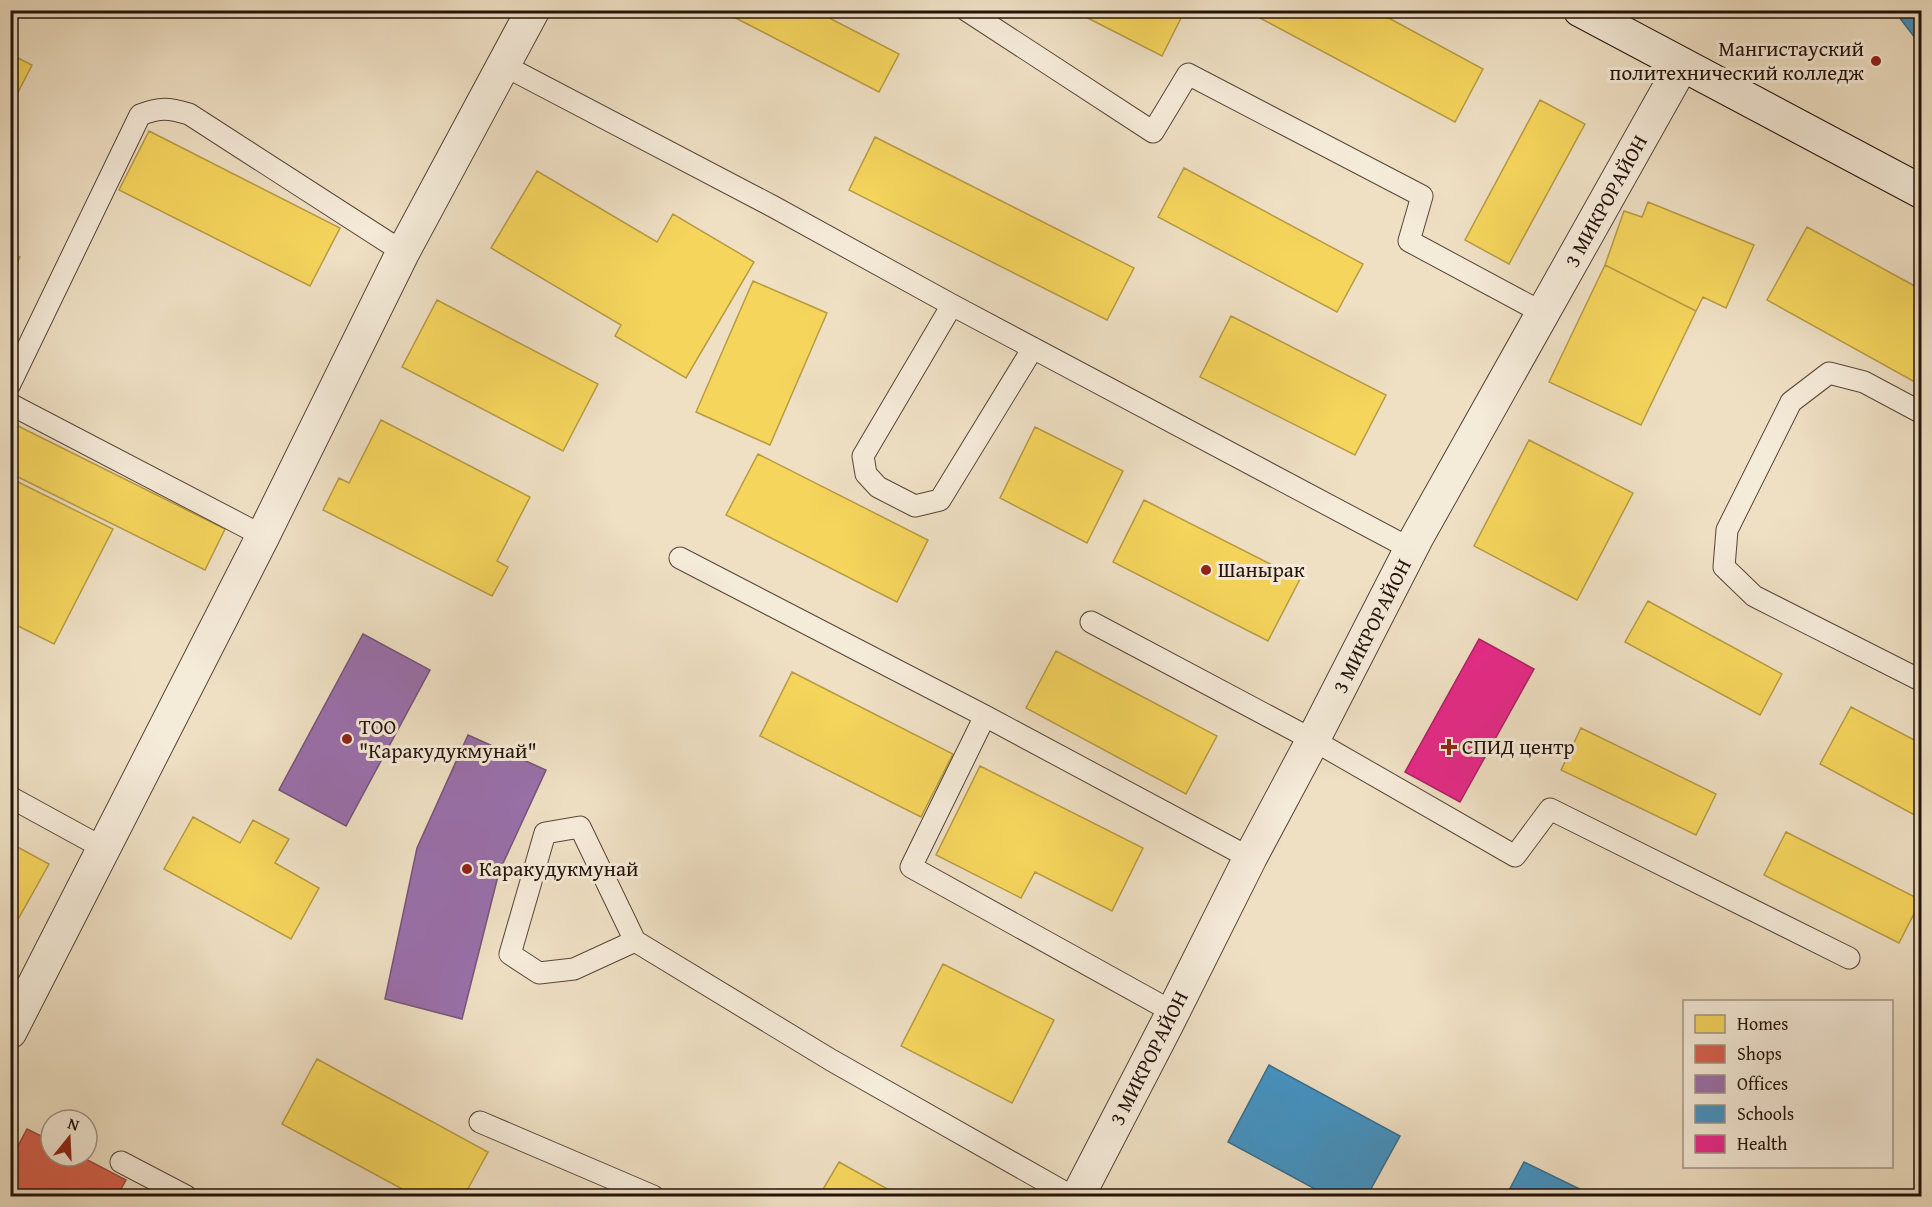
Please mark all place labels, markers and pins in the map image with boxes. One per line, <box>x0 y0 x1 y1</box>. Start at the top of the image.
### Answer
place label: Мангистауский политехнический колледж <box>1610 33 1865 88</box>
marker: Мангистауский политехнический колледж <box>1869 54 1883 68</box>
place label: Шанырак <box>1218 554 1305 585</box>
marker: Шанырак <box>1199 563 1213 577</box>
place label: ТОО "Каракудукмунай" <box>359 711 537 766</box>
place label: СПИД центр <box>1462 731 1575 762</box>
marker: ТОО "Каракудукмунай" <box>340 732 354 746</box>
marker: СПИД центр <box>1440 738 1458 756</box>
place label: Каракудукмунай <box>479 853 638 884</box>
marker: Каракудукмунай <box>460 862 474 876</box>

